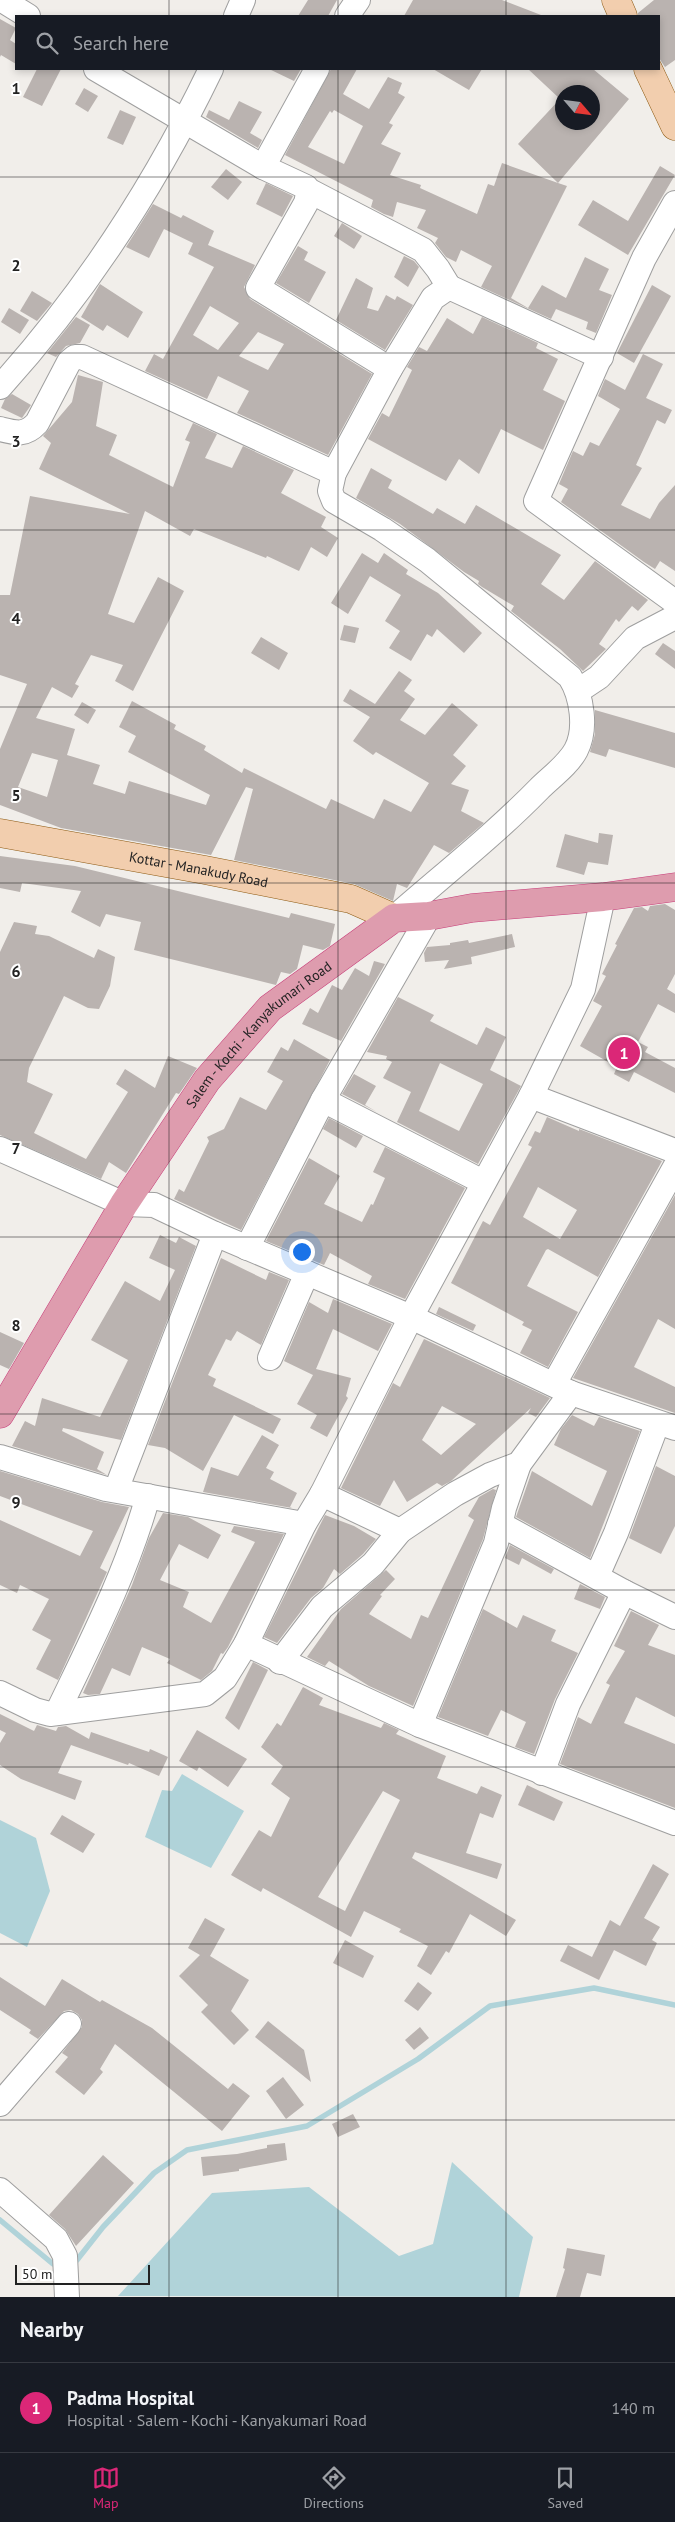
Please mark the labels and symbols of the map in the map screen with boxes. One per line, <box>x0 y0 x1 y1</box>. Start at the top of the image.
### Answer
text: 1 <box>11 78 21 98</box>
north arrow <box>555 85 600 130</box>
text: 2 <box>11 255 21 275</box>
text: 3 <box>11 431 21 451</box>
text: 4 <box>11 608 21 628</box>
text: 5 <box>11 785 21 805</box>
street label: Kottar - Manakudy Road <box>128 848 270 891</box>
street label: Salem - Kochi - Kanyakumari Road <box>182 957 335 1111</box>
text: 6 <box>11 961 21 981</box>
pin: 1 <box>608 1034 640 1072</box>
text: 7 <box>11 1138 21 1158</box>
your location <box>289 1239 315 1265</box>
text: 8 <box>11 1315 21 1335</box>
text: 9 <box>11 1492 21 1512</box>
scale bar <box>15 2262 150 2285</box>

